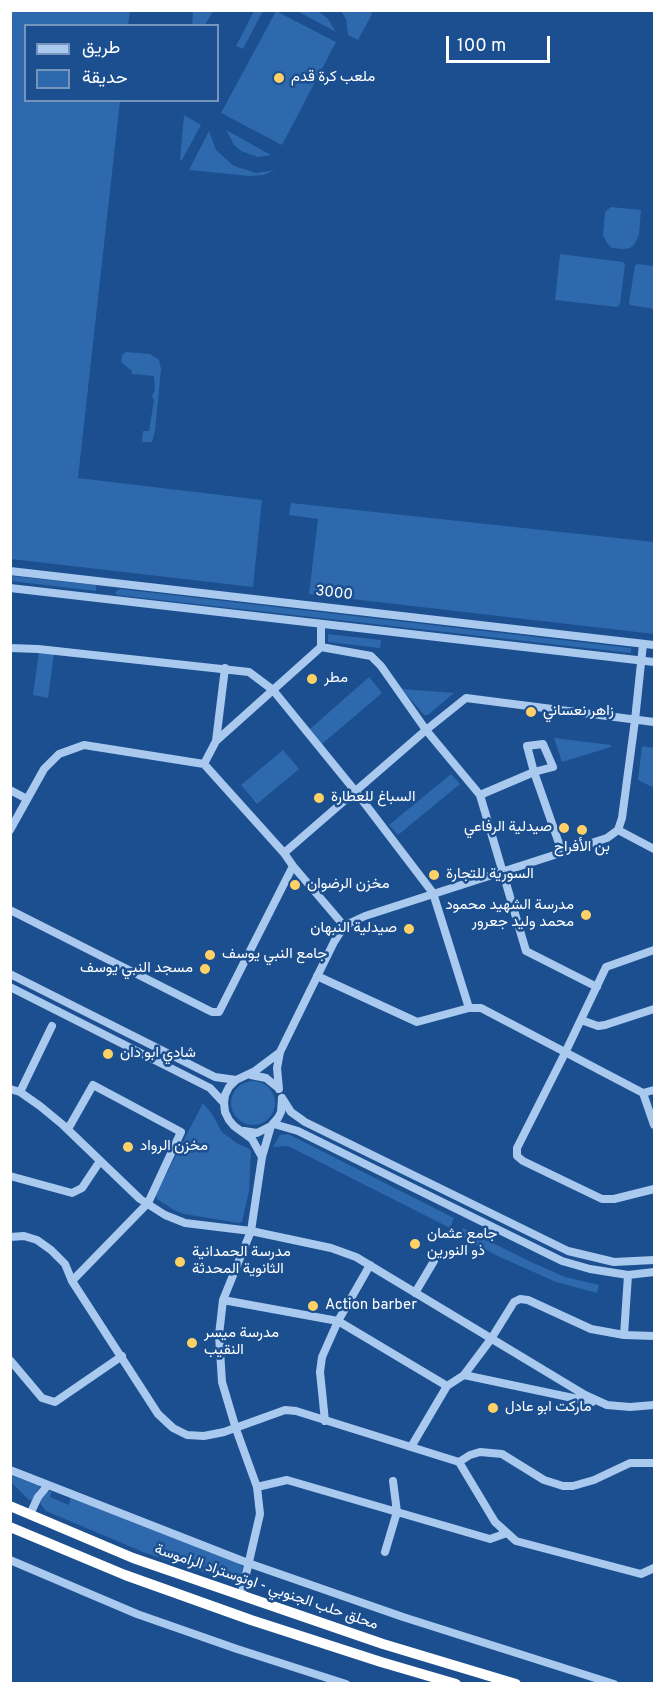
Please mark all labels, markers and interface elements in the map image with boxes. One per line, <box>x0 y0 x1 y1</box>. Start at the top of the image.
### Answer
legend <box>24 24 219 102</box>
scale bar <box>449 24 552 62</box>
text: 100 m <box>457 35 506 58</box>
text: طريق <box>82 37 120 60</box>
text: حديقة <box>82 67 128 90</box>
place label: ملعب كرة قدم <box>291 69 375 87</box>
marker: ملعب كرة قدم <box>272 71 286 85</box>
street label: 3000 <box>314 583 354 605</box>
place label: مطر <box>324 670 348 688</box>
marker: مطر <box>305 672 319 686</box>
place label: زاهر نعساني <box>543 703 614 721</box>
marker: زاهر نعساني <box>524 705 538 719</box>
place label: السباغ للعطارة <box>331 789 415 807</box>
marker: السباغ للعطارة <box>312 791 326 805</box>
place label: صيدلية الرفاعي <box>464 819 552 837</box>
marker: صيدلية الرفاعي <box>557 821 571 835</box>
marker: بن الأفراح <box>575 823 589 837</box>
place label: بن الأفراح <box>554 839 610 857</box>
place label: السورية للتجارة <box>446 866 534 884</box>
marker: السورية للتجارة <box>427 868 441 882</box>
place label: مخزن الرضوان <box>307 876 390 894</box>
marker: مخزن الرضوان <box>288 878 302 892</box>
place label: مدرسة الشهيد محمود محمد وليد جعرور <box>445 897 574 932</box>
marker: مدرسة الشهيد محمود محمد وليد جعرور <box>579 908 593 922</box>
place label: صيدلية النبهان <box>310 920 397 938</box>
marker: صيدلية النبهان <box>402 922 416 936</box>
place label: جامع النبي يوسف <box>222 946 327 964</box>
marker: جامع النبي يوسف <box>203 948 217 962</box>
place label: مسجد النبي يوسف <box>80 960 193 978</box>
marker: مسجد النبي يوسف <box>198 962 212 976</box>
place label: شادي ابو دان <box>120 1045 196 1063</box>
marker: شادي ابو دان <box>101 1047 115 1061</box>
place label: مخزن الرواد <box>140 1138 208 1156</box>
marker: مخزن الرواد <box>121 1140 135 1154</box>
place label: جامع عثمان ذو النورين <box>427 1226 497 1261</box>
marker: جامع عثمان ذو النورين <box>408 1237 422 1251</box>
place label: مدرسة الحمدانية الثانوية المحدثة <box>192 1244 291 1279</box>
marker: مدرسة الحمدانية الثانوية المحدثة <box>173 1255 187 1269</box>
place label: Action barber <box>325 1297 417 1315</box>
marker: Action barber <box>306 1299 320 1313</box>
place label: مدرسة ميسر النقيب <box>204 1325 279 1360</box>
marker: مدرسة ميسر النقيب <box>185 1336 199 1350</box>
place label: ماركت ابو عادل <box>505 1399 591 1417</box>
marker: ماركت ابو عادل <box>486 1401 500 1415</box>
street label: محلق حلب الجنوبي - اوتوستراد الراموسة <box>152 1541 380 1635</box>

